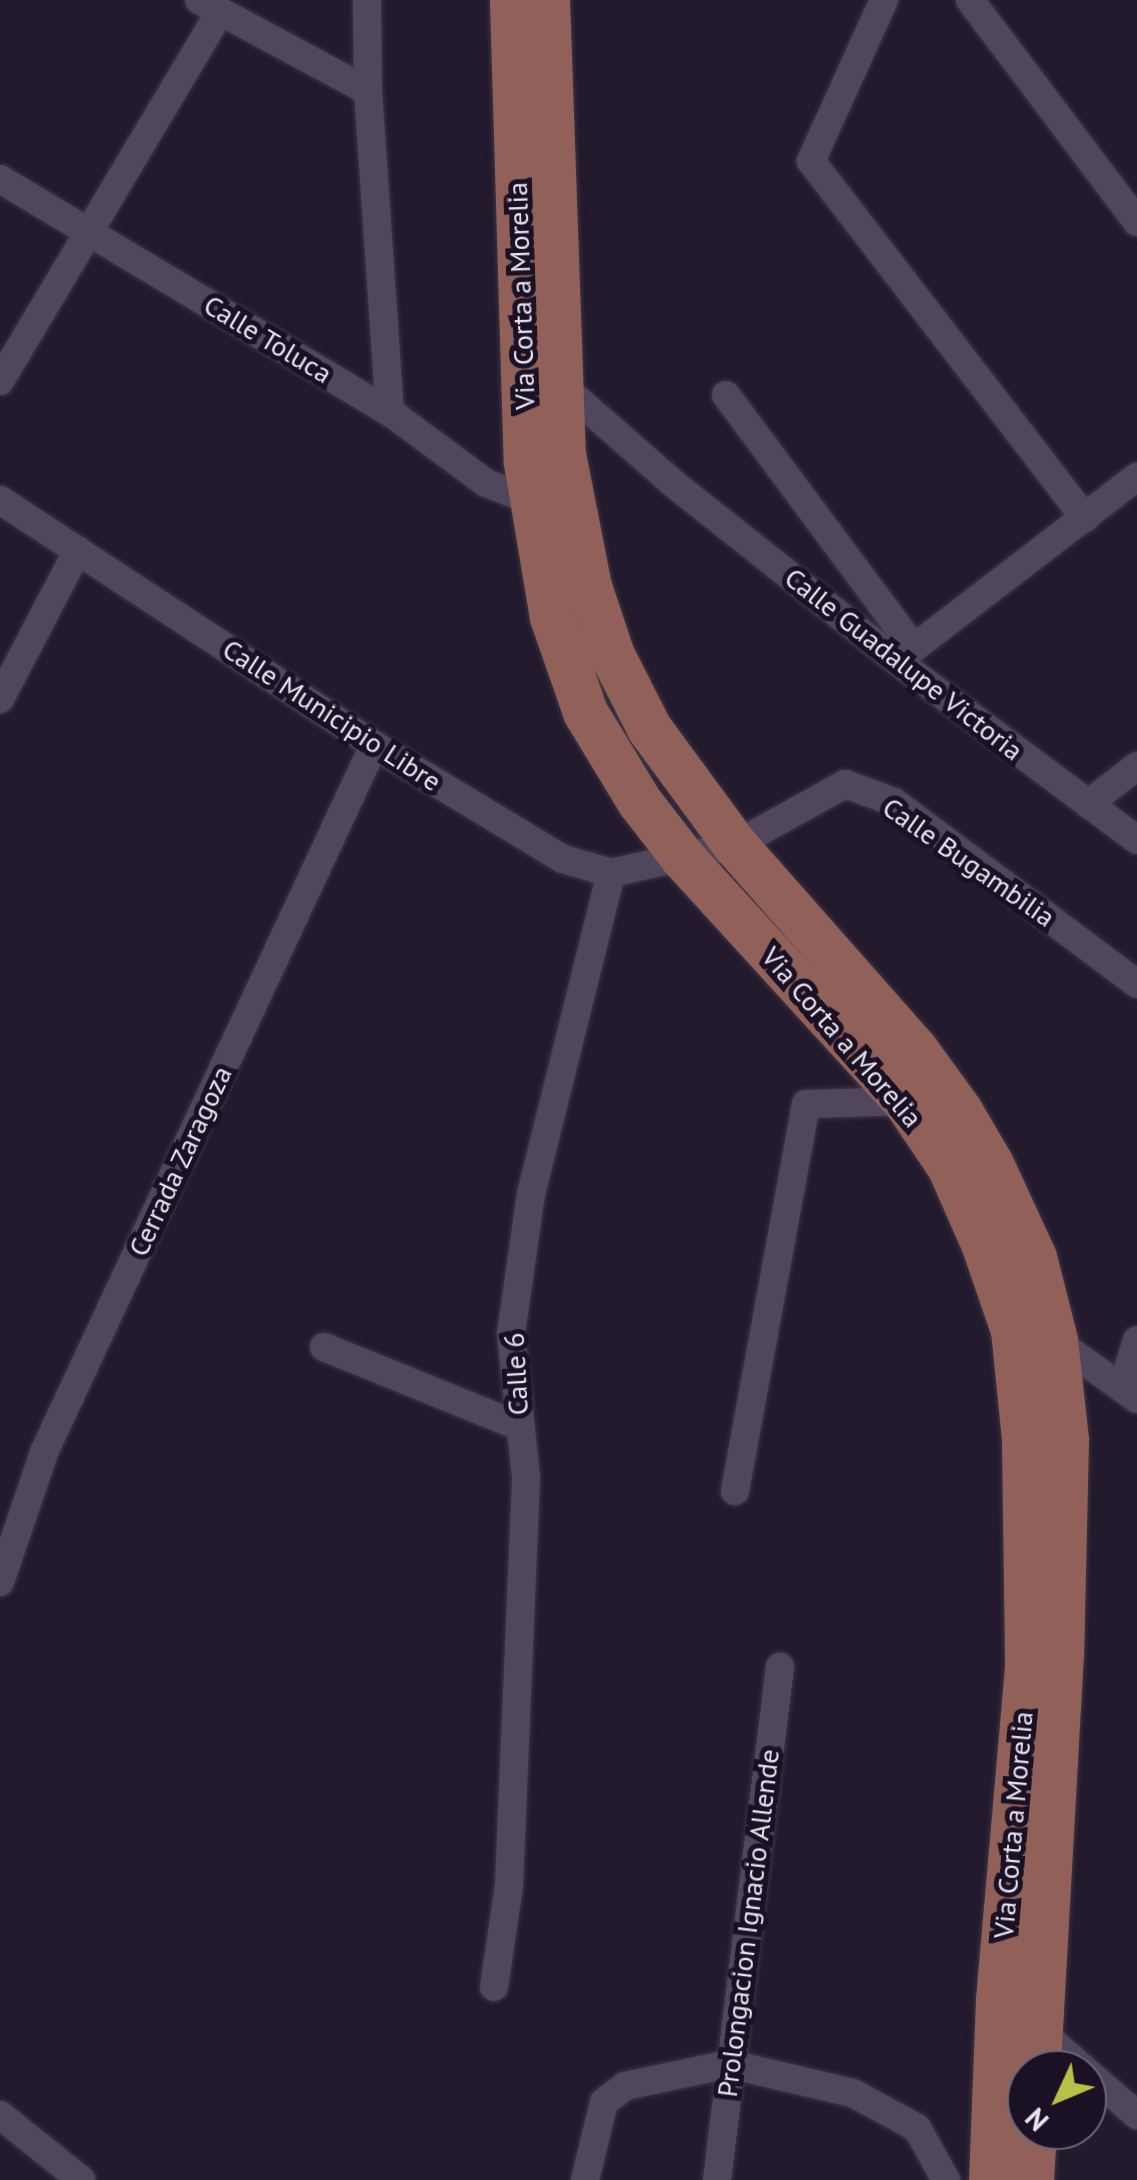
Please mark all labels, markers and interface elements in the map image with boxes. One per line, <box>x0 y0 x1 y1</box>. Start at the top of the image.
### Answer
street label: Via Corta a Morelia <box>500 182 542 410</box>
street label: Calle Toluca <box>198 287 338 391</box>
street label: Calle Guadalupe Victoria <box>778 560 1030 768</box>
street label: Calle Municipio Libre <box>216 632 448 798</box>
street label: Calle Bugambilia <box>876 790 1062 934</box>
street label: Via Corta a Morelia <box>755 940 929 1134</box>
street label: Cerrada Zaragoza <box>121 1060 239 1262</box>
street label: Calle 6 <box>497 1332 535 1416</box>
street label: Via Corta a Morelia <box>986 1710 1040 1940</box>
street label: Prolongacion Ignacio Allende <box>710 1747 786 2099</box>
north arrow <box>1007 2050 1107 2150</box>
text: N <box>1017 2100 1056 2139</box>

